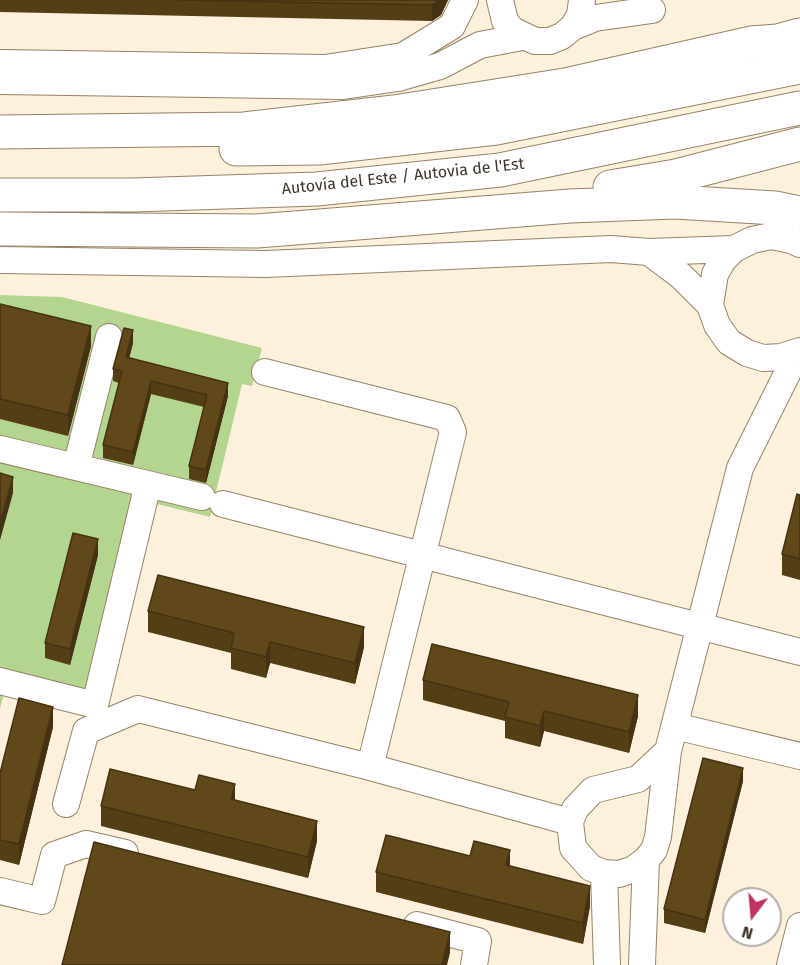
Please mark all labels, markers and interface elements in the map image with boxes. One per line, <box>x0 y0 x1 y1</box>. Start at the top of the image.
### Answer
street label: Autovía del Este / Autovia de l'Est <box>281 155 525 199</box>
north arrow <box>722 887 782 947</box>
text: N <box>740 922 755 943</box>

